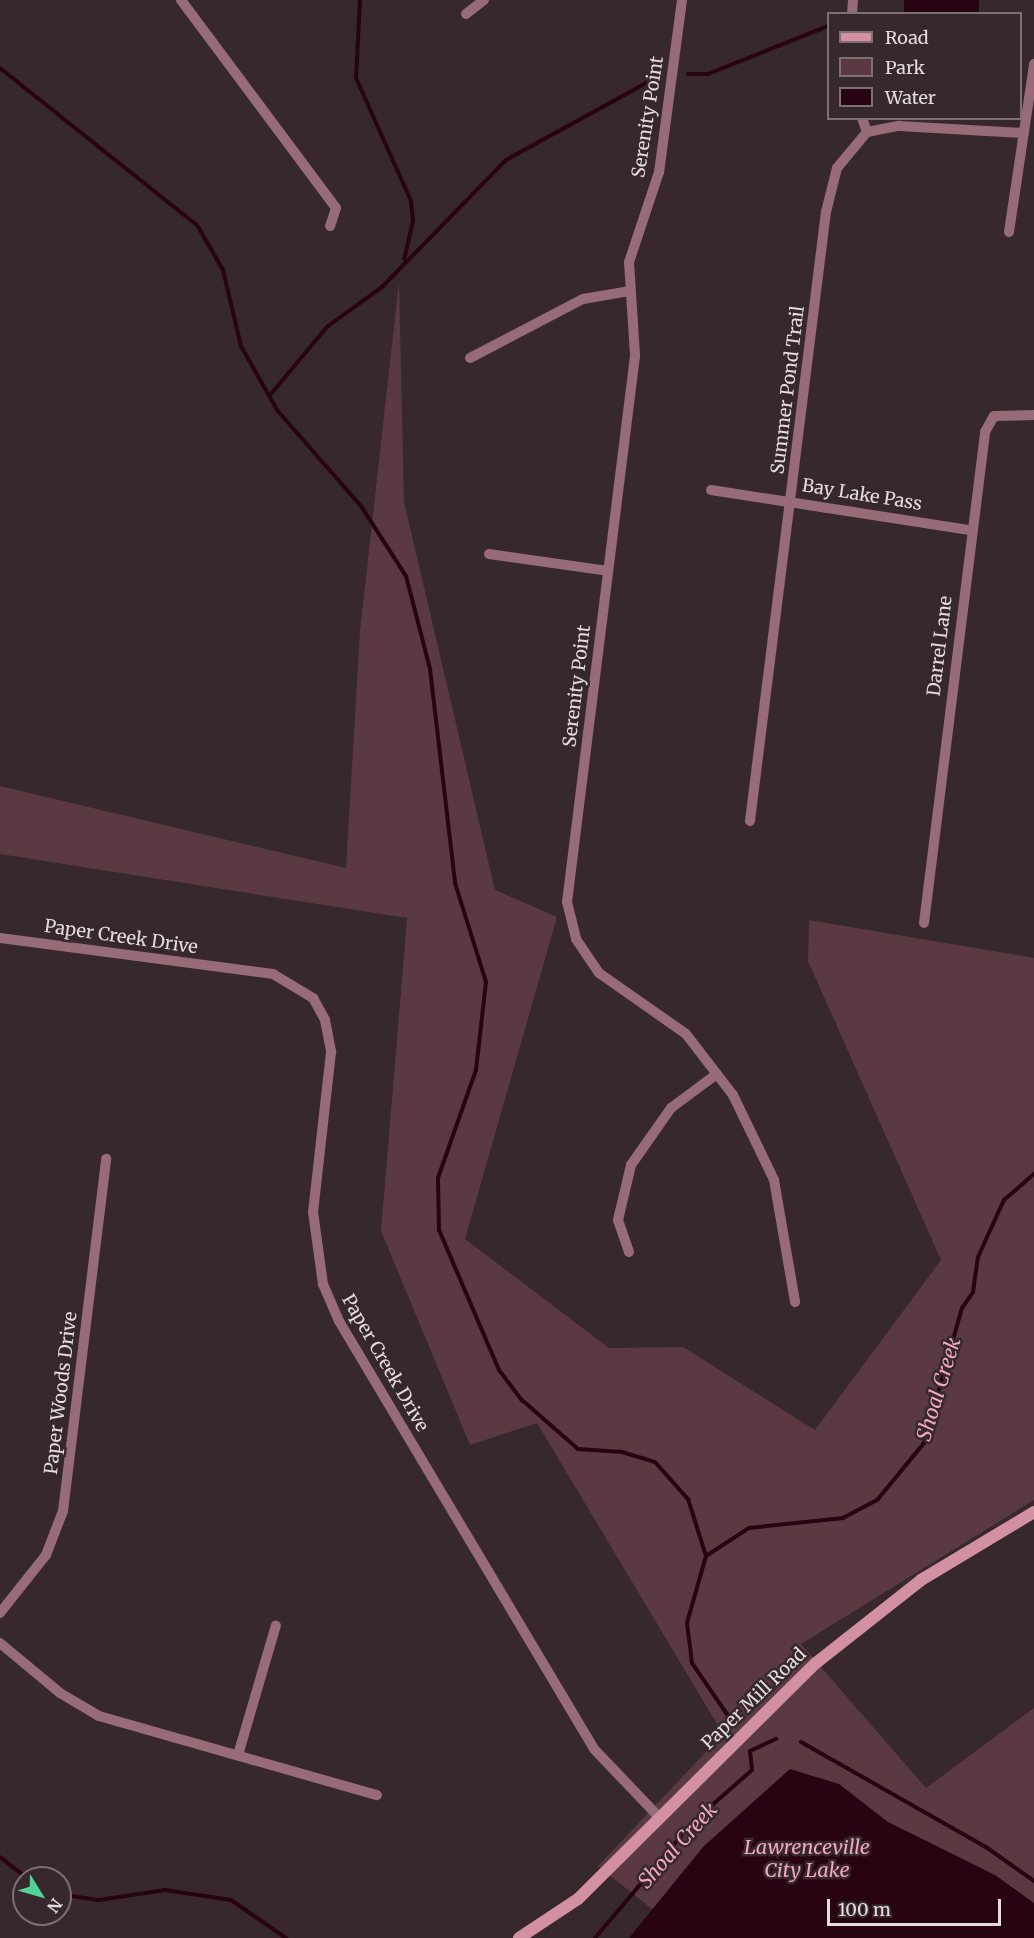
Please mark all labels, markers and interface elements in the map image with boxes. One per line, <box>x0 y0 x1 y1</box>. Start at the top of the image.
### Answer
legend <box>827 12 1022 120</box>
text: Road <box>885 26 929 49</box>
street label: Serenity Point <box>628 55 668 179</box>
text: Park <box>885 56 925 79</box>
text: Water <box>885 86 936 109</box>
street label: Summer Pond Trail <box>767 305 809 475</box>
street label: Bay Lake Pass <box>800 475 924 515</box>
street label: Darrel Lane <box>923 595 957 697</box>
street label: Serenity Point <box>559 624 595 748</box>
street label: Paper Creek Drive <box>43 916 199 958</box>
street label: Paper Creek Drive <box>337 1291 433 1435</box>
street label: Paper Woods Drive <box>40 1310 82 1476</box>
water label: Shoal Creek <box>911 1335 965 1443</box>
street label: Paper Mill Road <box>697 1644 811 1754</box>
water label: Shoal Creek <box>632 1797 722 1893</box>
water label: Lawrenceville City Lake <box>744 1835 870 1882</box>
north arrow <box>12 1866 72 1926</box>
scale bar <box>830 1887 1004 1925</box>
text: N <box>43 1895 67 1917</box>
text: 100 m <box>838 1898 891 1921</box>

